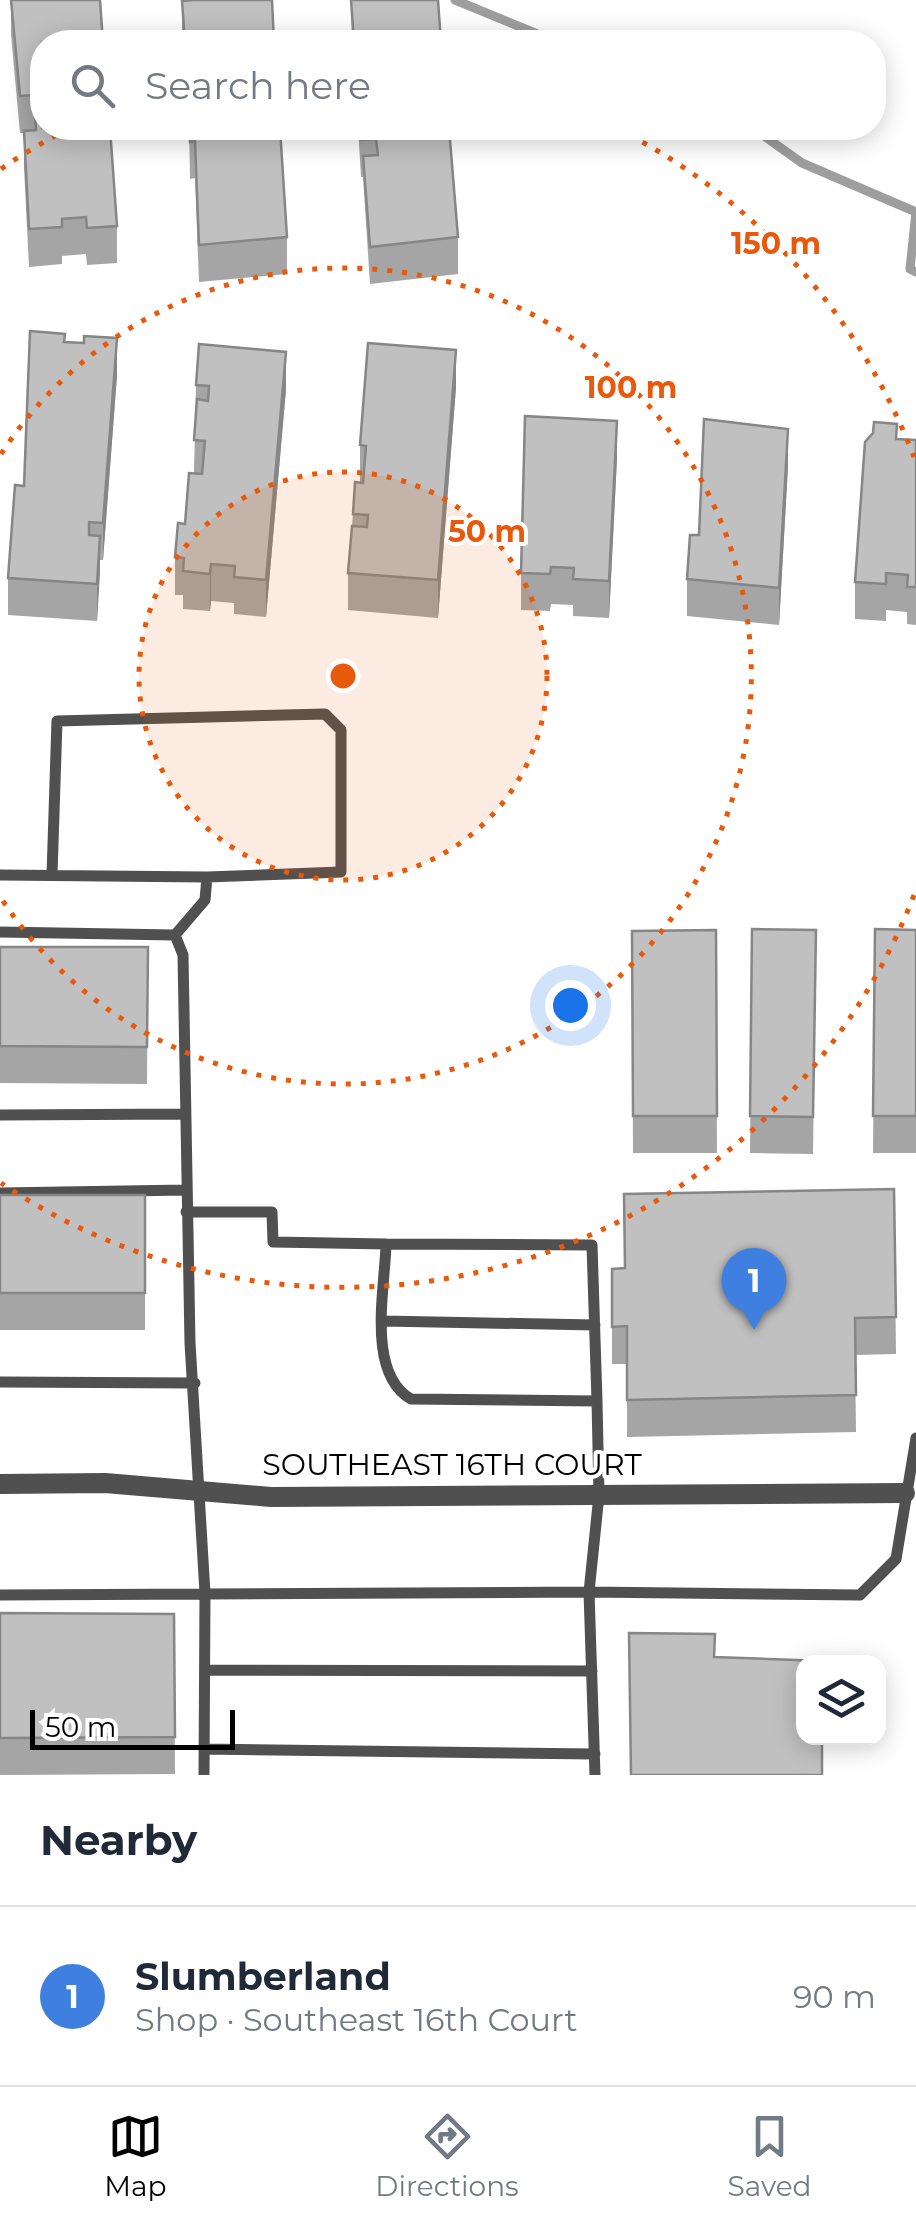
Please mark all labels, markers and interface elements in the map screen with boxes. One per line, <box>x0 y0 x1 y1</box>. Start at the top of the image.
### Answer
search box <box>30 30 886 140</box>
icon: search <box>65 58 120 113</box>
text: Search here <box>145 62 371 109</box>
text: 150 m <box>731 225 821 262</box>
text: 100 m <box>585 369 677 406</box>
text: 50 m <box>448 513 526 550</box>
centre of rings <box>325 658 361 694</box>
your location <box>545 980 596 1031</box>
pin: 1 <box>722 1248 786 1330</box>
street label: SOUTHEAST 16TH COURT <box>262 1446 642 1483</box>
map controls <box>796 1655 886 1745</box>
button: layers <box>796 1655 886 1745</box>
scale bar <box>30 1705 235 1750</box>
text: 50 m <box>45 1710 116 1744</box>
text: Nearby <box>40 1814 197 1866</box>
text: Slumberland <box>135 1953 391 2000</box>
text: 1 <box>66 1977 79 2016</box>
text: 90 m <box>793 1977 876 2016</box>
text: Shop · Southeast 16th Court <box>135 2000 577 2039</box>
tab: Map <box>104 2109 167 2203</box>
tab: Directions <box>375 2109 519 2203</box>
tab: Saved <box>727 2109 812 2203</box>

